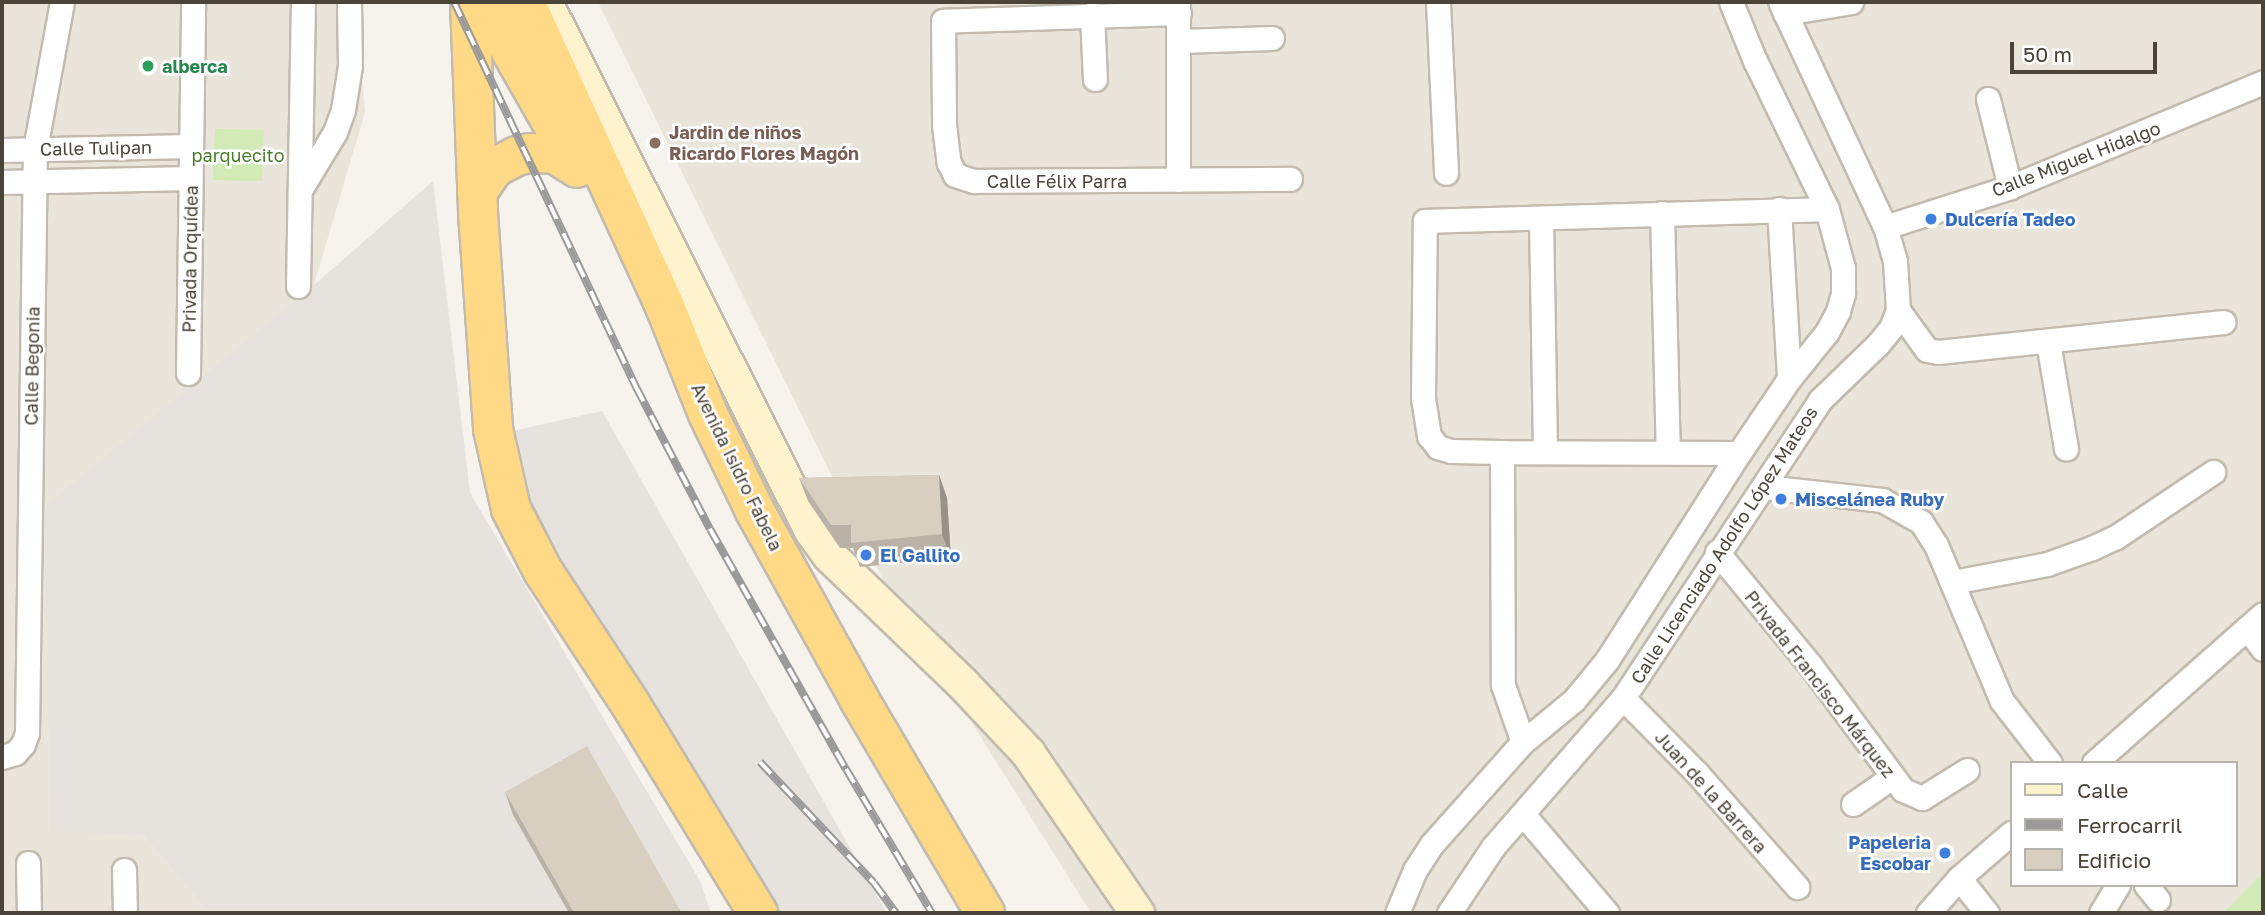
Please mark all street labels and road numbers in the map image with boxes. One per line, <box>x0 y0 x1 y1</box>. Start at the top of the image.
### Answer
street label: Calle Miguel Hidalgo <box>1989 117 2163 201</box>
street label: Calle Tulipan <box>40 136 152 160</box>
street label: Calle Félix Parra <box>987 170 1127 192</box>
street label: Privada Orquídea <box>178 185 202 333</box>
street label: Calle Begonia <box>20 306 44 426</box>
street label: Avenida Isidro Fabela <box>687 380 787 554</box>
street label: Calle Licenciado Adolfo López Mateos <box>1626 402 1822 688</box>
street label: Privada Francisco Márquez <box>1740 586 1900 782</box>
street label: Juan de la Barrera <box>1651 727 1771 857</box>

